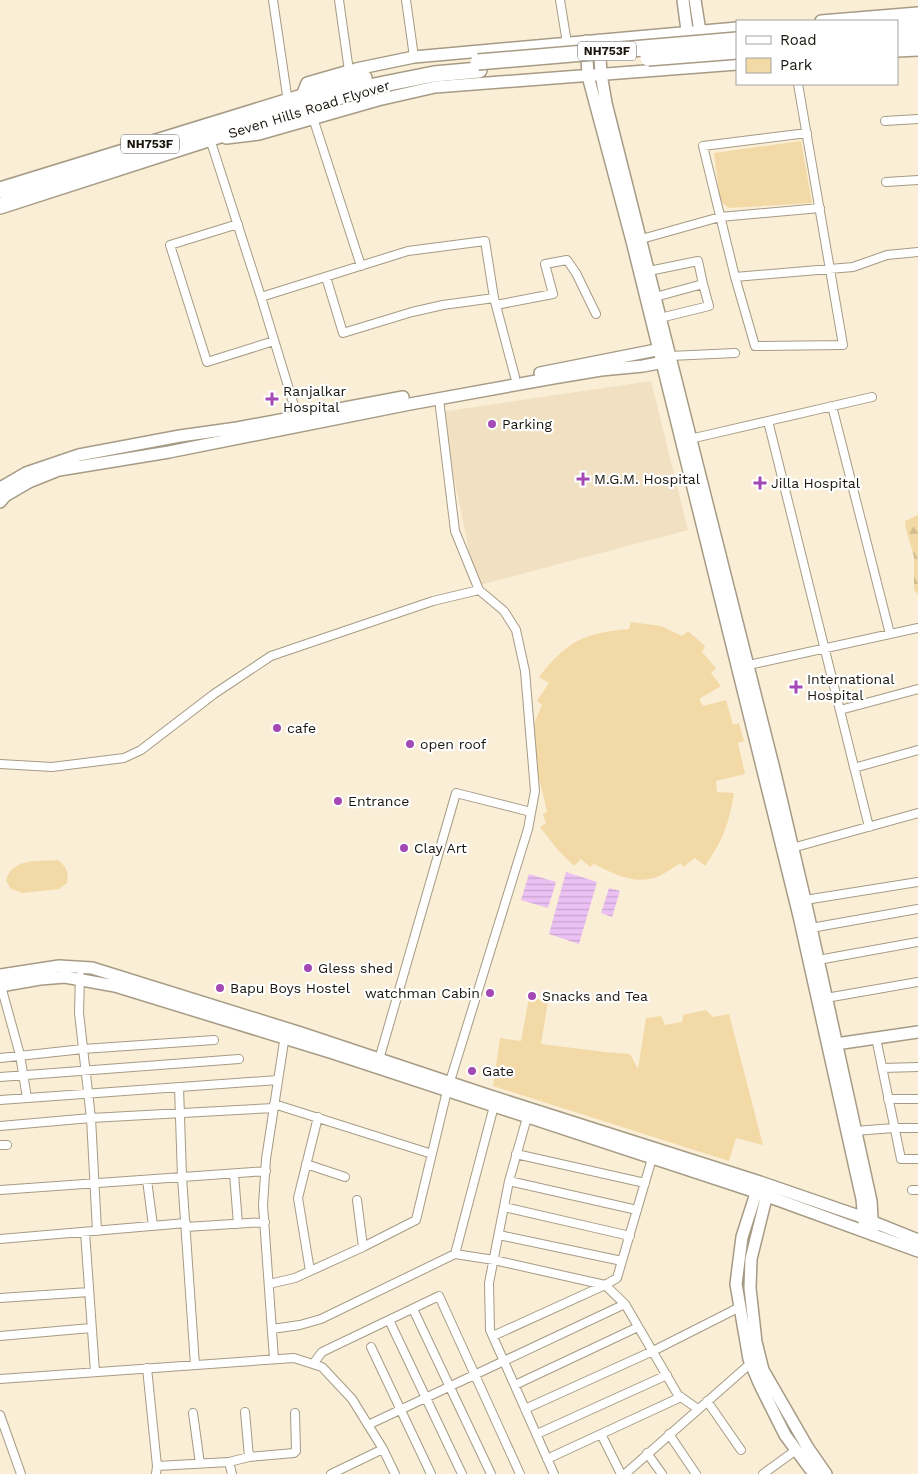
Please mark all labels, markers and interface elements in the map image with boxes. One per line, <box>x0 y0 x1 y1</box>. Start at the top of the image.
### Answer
legend <box>736 20 898 85</box>
text: Road <box>780 31 817 49</box>
road number: NH753F <box>578 41 636 60</box>
text: Park <box>780 56 813 74</box>
street label: Seven Hills Road Flyover <box>226 77 392 141</box>
road number: NH753F <box>121 134 179 154</box>
place label: Ranjalkar Hospital <box>283 383 347 415</box>
marker: Ranjalkar Hospital <box>265 392 279 406</box>
place label: Parking <box>502 416 553 432</box>
marker: Parking <box>486 418 498 430</box>
place label: M.G.M. Hospital <box>594 471 701 487</box>
marker: M.G.M. Hospital <box>576 472 590 486</box>
place label: Jilla Hospital <box>771 475 861 491</box>
marker: Jilla Hospital <box>753 476 767 490</box>
place label: International Hospital <box>807 671 895 703</box>
marker: International Hospital <box>789 680 803 694</box>
place label: cafe <box>287 720 316 736</box>
marker: cafe <box>271 722 283 734</box>
place label: open roof <box>420 736 487 752</box>
marker: open roof <box>404 738 416 750</box>
place label: Entrance <box>348 793 409 809</box>
marker: Entrance <box>332 795 344 807</box>
place label: Clay Art <box>414 840 467 856</box>
marker: Clay Art <box>398 842 410 854</box>
place label: Gless shed <box>318 960 393 976</box>
marker: Gless shed <box>302 962 314 974</box>
place label: Bapu Boys Hostel <box>230 980 351 996</box>
marker: Bapu Boys Hostel <box>214 982 226 994</box>
place label: watchman Cabin <box>365 985 480 1001</box>
marker: watchman Cabin <box>484 987 496 999</box>
place label: Snacks and Tea <box>542 988 648 1004</box>
marker: Snacks and Tea <box>526 990 538 1002</box>
place label: Gate <box>482 1063 514 1079</box>
marker: Gate <box>466 1065 478 1077</box>

